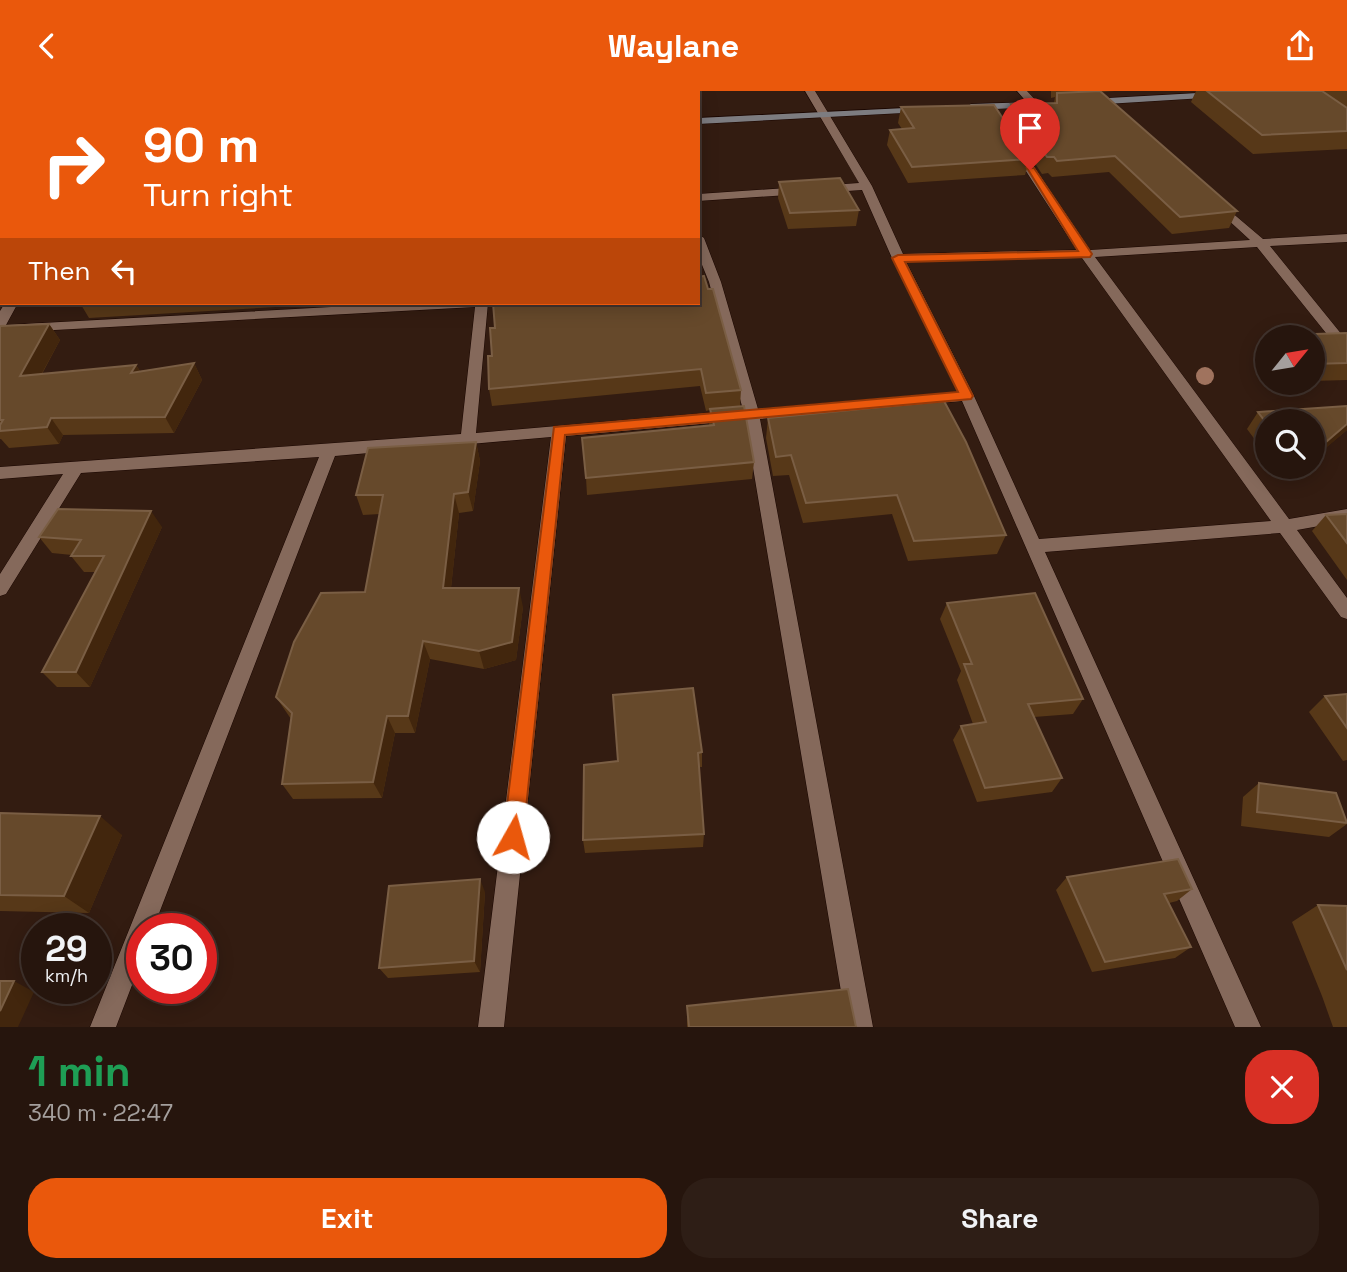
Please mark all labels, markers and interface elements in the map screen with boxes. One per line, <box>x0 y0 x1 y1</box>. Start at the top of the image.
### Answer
text: Waylane <box>608 26 739 66</box>
icon: back <box>28 27 66 65</box>
icon: share <box>1281 27 1319 65</box>
pin <box>1000 98 1060 170</box>
icon: arrive <box>1011 109 1049 147</box>
text: 90 m <box>143 114 259 176</box>
icon: right <box>28 119 119 210</box>
text: Turn right <box>143 175 293 215</box>
icon: left <box>105 252 143 290</box>
text: Then <box>28 254 91 288</box>
north arrow <box>1255 325 1325 395</box>
map controls <box>1255 325 1325 479</box>
button: search <box>1255 409 1325 479</box>
position arrow <box>476 800 550 874</box>
speed limit sign: 30 <box>126 913 217 1004</box>
text: 29 <box>45 927 88 971</box>
text: km/h <box>45 964 88 987</box>
text: 1 min <box>28 1045 131 1098</box>
button: close <box>1245 1050 1319 1124</box>
text: 340 m · 22:47 <box>28 1098 173 1128</box>
button: Exit <box>28 1178 667 1258</box>
button: Share <box>681 1178 1319 1258</box>

